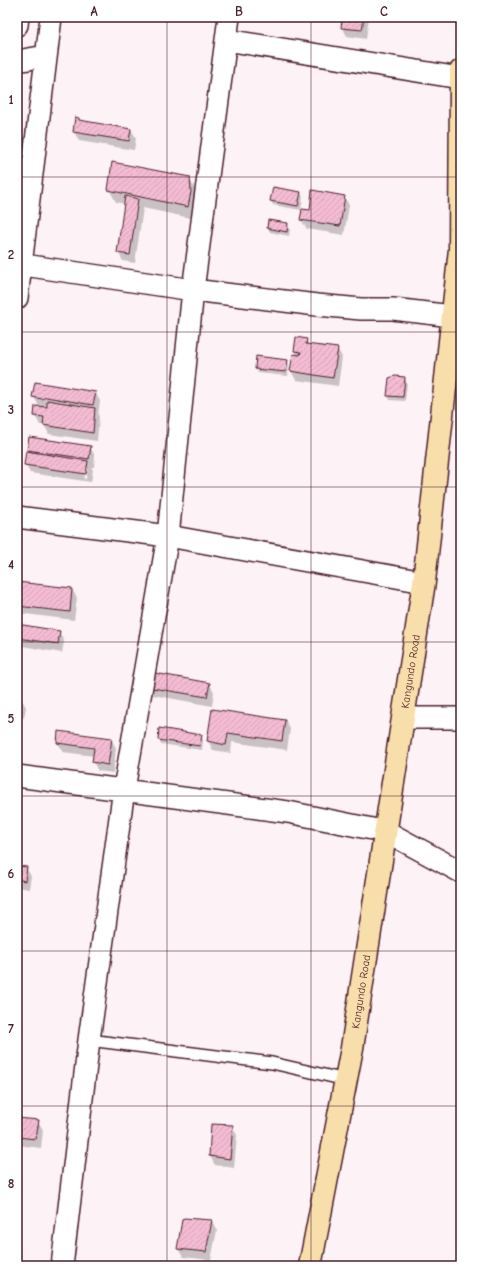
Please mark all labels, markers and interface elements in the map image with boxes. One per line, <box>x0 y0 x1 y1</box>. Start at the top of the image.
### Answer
text: A <box>90 4 98 19</box>
text: B <box>235 4 243 19</box>
text: C <box>380 4 388 19</box>
text: 1 <box>8 92 14 107</box>
text: 2 <box>8 247 14 262</box>
text: 3 <box>8 402 14 417</box>
text: 4 <box>8 557 14 572</box>
street label: Kangundo Road <box>399 634 423 709</box>
text: 5 <box>8 711 15 726</box>
text: 6 <box>8 866 15 881</box>
street label: Kangundo Road <box>349 954 373 1030</box>
text: 7 <box>8 1021 14 1036</box>
text: 8 <box>8 1176 14 1191</box>

